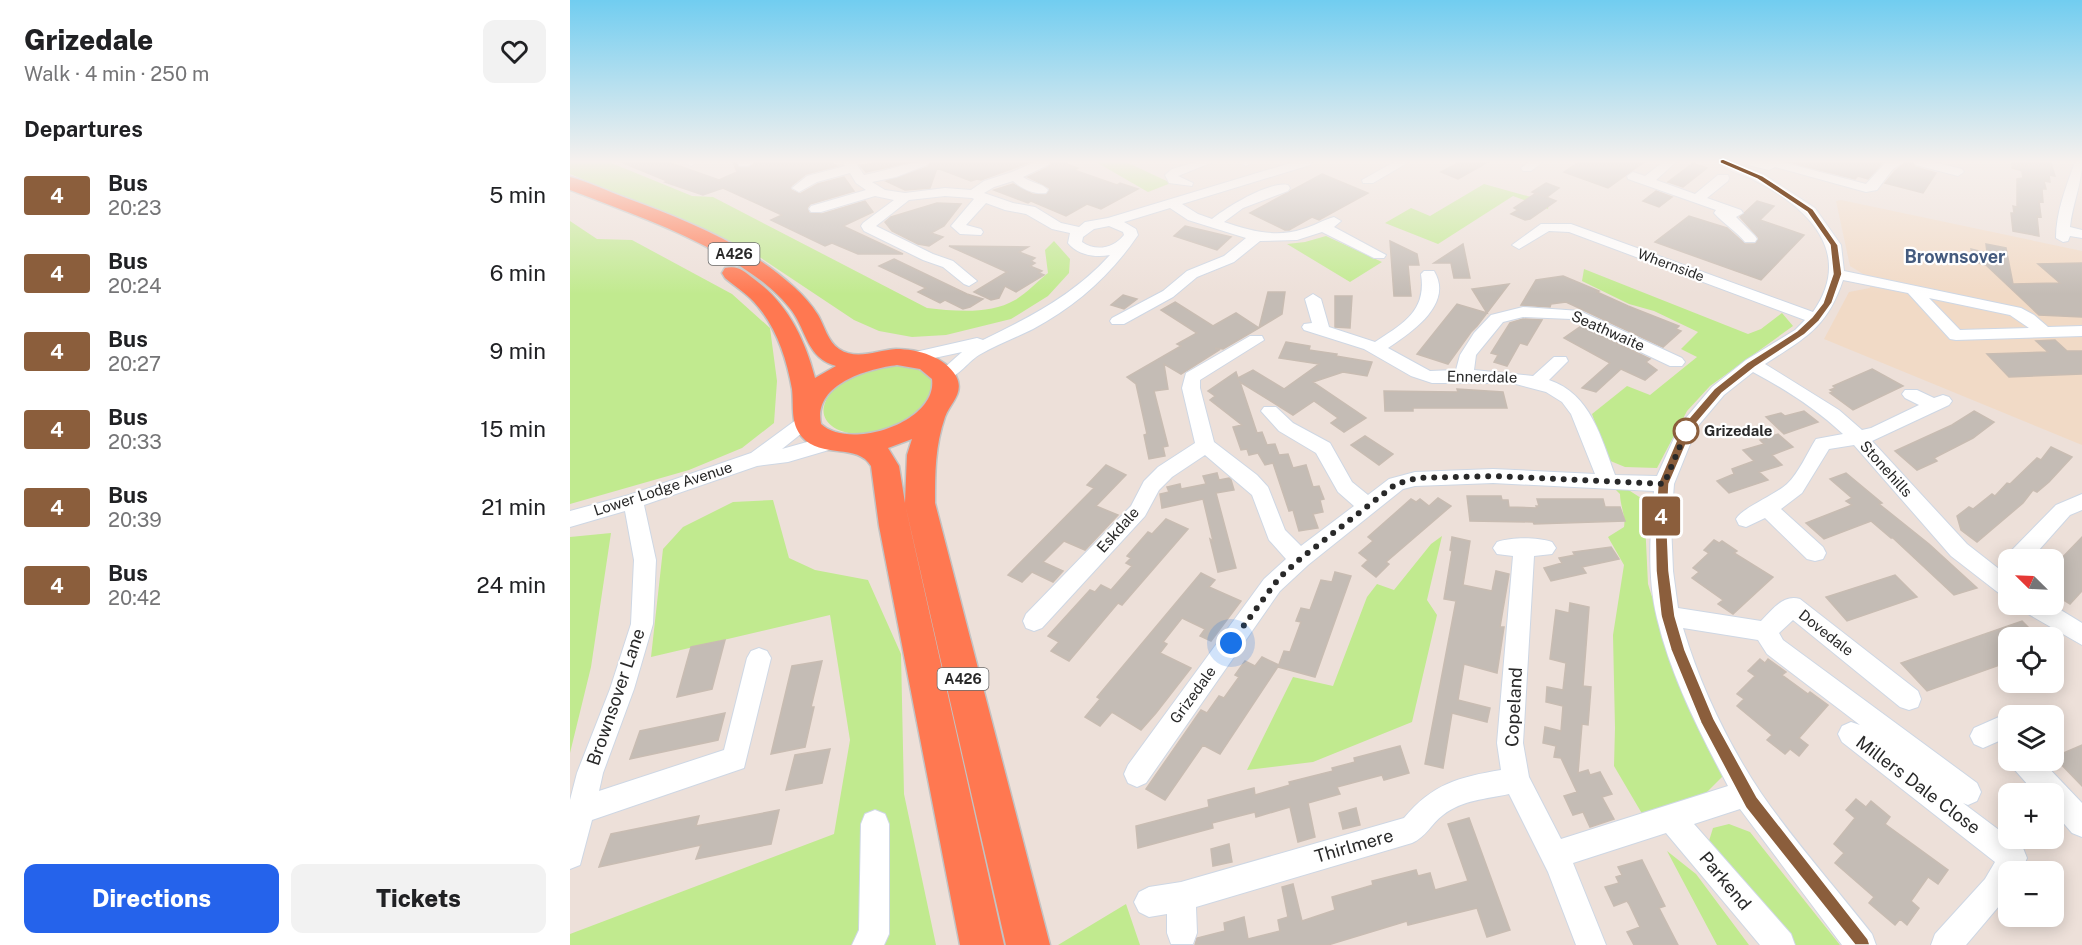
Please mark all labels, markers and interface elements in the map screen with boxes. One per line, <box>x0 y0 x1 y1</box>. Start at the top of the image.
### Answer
button: heart <box>483 20 546 83</box>
text: Grizedale <box>24 23 153 56</box>
text: Walk · 4 min · 250 m <box>24 62 209 86</box>
text: Departures <box>24 116 143 142</box>
text: Bus <box>108 170 148 196</box>
text: 5 min <box>489 182 546 208</box>
text: 4 <box>50 183 64 208</box>
text: 20:23 <box>108 196 162 220</box>
road number: A426 <box>708 243 760 265</box>
street label: Whernside <box>1636 246 1707 284</box>
district label: Brownsover <box>1904 246 2006 267</box>
text: Bus <box>108 248 148 274</box>
text: 6 min <box>490 260 546 286</box>
text: 4 <box>50 261 64 286</box>
text: 20:24 <box>108 274 162 298</box>
street label: Seathwaite <box>1569 307 1647 354</box>
text: Bus <box>108 326 148 352</box>
text: 9 min <box>490 338 546 364</box>
text: 4 <box>50 339 64 364</box>
text: 20:27 <box>108 352 161 376</box>
street label: Ennerdale <box>1447 367 1517 386</box>
text: Bus <box>108 404 148 430</box>
text: 15 min <box>480 416 546 442</box>
text: 4 <box>50 417 64 442</box>
marker: Grizedale <box>1673 418 1699 444</box>
place label: Grizedale <box>1704 422 1772 439</box>
text: 20:33 <box>108 430 162 454</box>
street label: Stonehills <box>1857 437 1916 500</box>
street label: Lower Lodge Avenue <box>591 458 734 519</box>
text: Bus <box>108 482 148 508</box>
text: 21 min <box>481 494 546 520</box>
text: 4 <box>50 495 64 520</box>
line badge: 4 <box>1642 496 1680 536</box>
street label: Eskdale <box>1093 504 1142 556</box>
text: 4 <box>1654 504 1668 529</box>
text: 20:39 <box>108 508 162 532</box>
north arrow <box>1998 549 2064 615</box>
map controls <box>1998 549 2064 927</box>
text: Bus <box>108 560 148 586</box>
text: 24 min <box>476 572 546 598</box>
text: 4 <box>50 573 64 598</box>
text: 20:42 <box>108 586 161 610</box>
street label: Dovedale <box>1796 606 1857 659</box>
street label: Brownsover Lane <box>582 626 649 768</box>
button: locate <box>1998 627 2064 693</box>
your location <box>1216 628 1246 658</box>
street label: Grizedale <box>1166 663 1219 726</box>
street label: Copeland <box>1501 667 1526 747</box>
road number: A426 <box>938 668 988 690</box>
button: layers <box>1998 705 2064 771</box>
street label: Millers Dale Close <box>1852 731 1985 838</box>
button: + <box>1998 783 2064 849</box>
street label: Thirlmere <box>1312 824 1396 867</box>
street label: Parkend <box>1695 847 1756 914</box>
button: − <box>1998 861 2064 927</box>
button: Directions <box>24 864 279 933</box>
button: Tickets <box>291 864 546 933</box>

